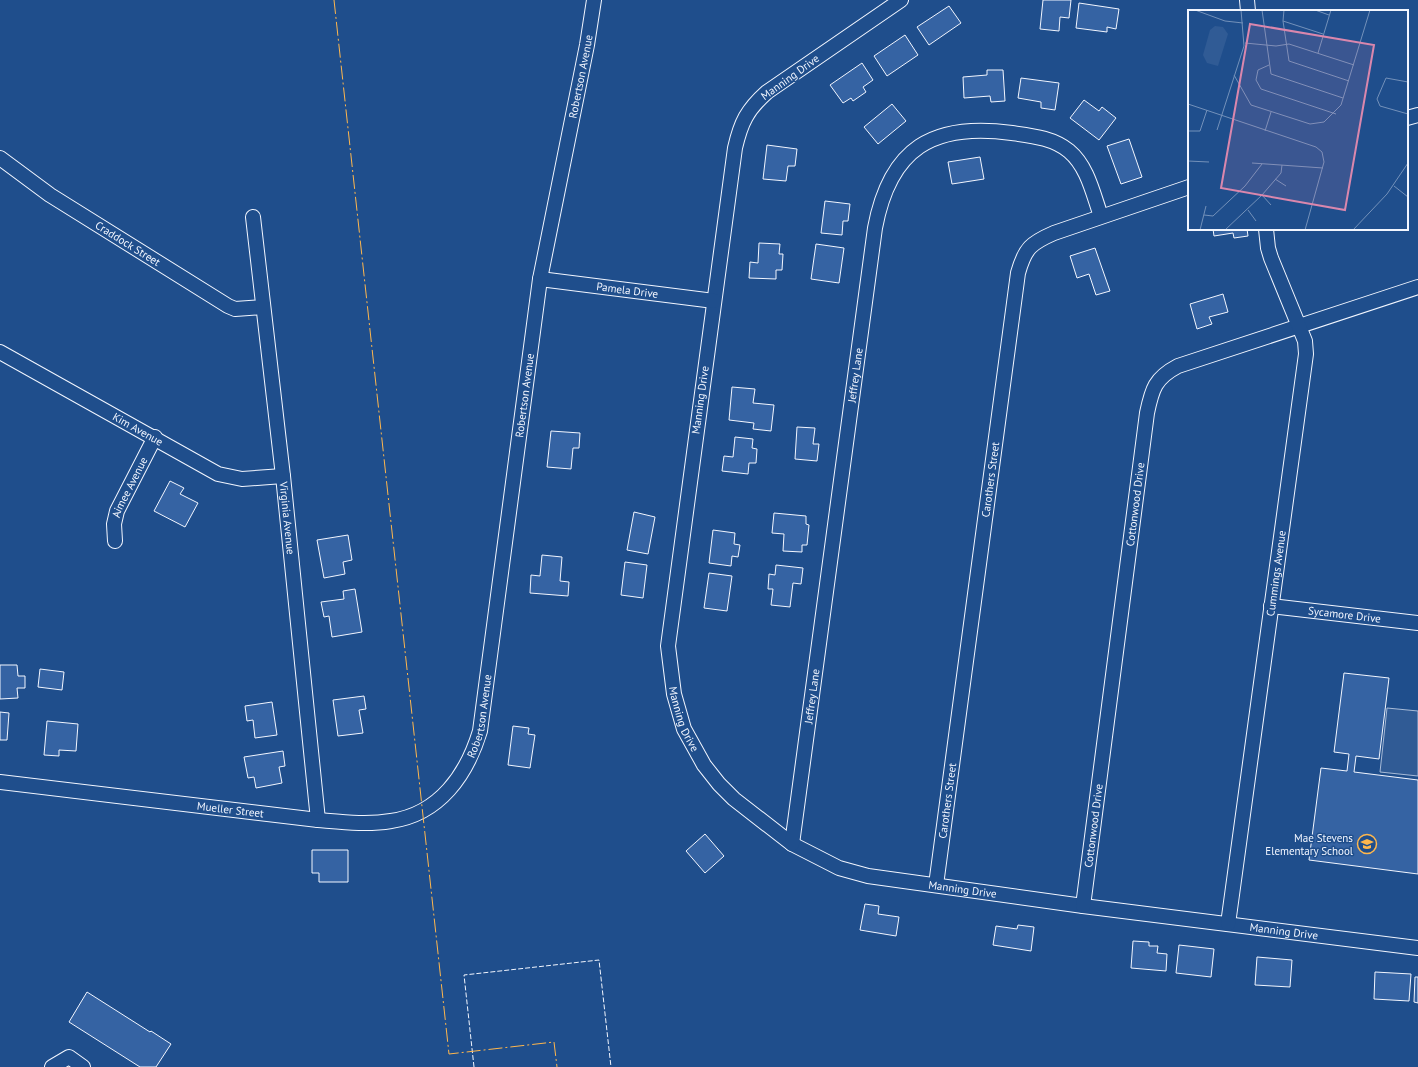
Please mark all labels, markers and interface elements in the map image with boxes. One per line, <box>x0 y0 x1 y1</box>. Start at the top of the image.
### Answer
inset map <box>1188 10 1408 230</box>
street label: Robertson Avenue <box>565 33 596 119</box>
street label: Manning Drive <box>758 51 822 103</box>
street label: Craddock Street <box>93 218 163 269</box>
street label: Pamela Drive <box>596 279 659 301</box>
street label: Jeffrey Lane <box>844 347 866 405</box>
street label: Robertson Avenue <box>512 352 537 438</box>
street label: Manning Drive <box>688 365 712 435</box>
street label: Kim Avenue <box>110 409 166 449</box>
street label: Carothers Street <box>978 441 1002 518</box>
street label: Aimee Avenue <box>109 454 151 519</box>
street label: Cottonwood Drive <box>1123 461 1148 547</box>
street label: Virginia Avenue <box>277 480 298 556</box>
street label: Cummings Avenue <box>1263 529 1289 617</box>
street label: Sycamore Drive <box>1307 603 1382 626</box>
street label: Jeffrey Lane <box>801 668 823 726</box>
street label: Robertson Avenue <box>464 673 494 760</box>
street label: Manning Drive <box>666 686 702 754</box>
street label: Carothers Street <box>935 762 959 839</box>
street label: Cottonwood Drive <box>1081 783 1106 868</box>
street label: Mueller Street <box>196 799 265 820</box>
place label: Mae Stevens Elementary School <box>1265 831 1354 858</box>
school or university icon: Mae Stevens Elementary School <box>1356 833 1378 855</box>
street label: Manning Drive <box>928 878 998 901</box>
street label: Manning Drive <box>1249 920 1319 942</box>

